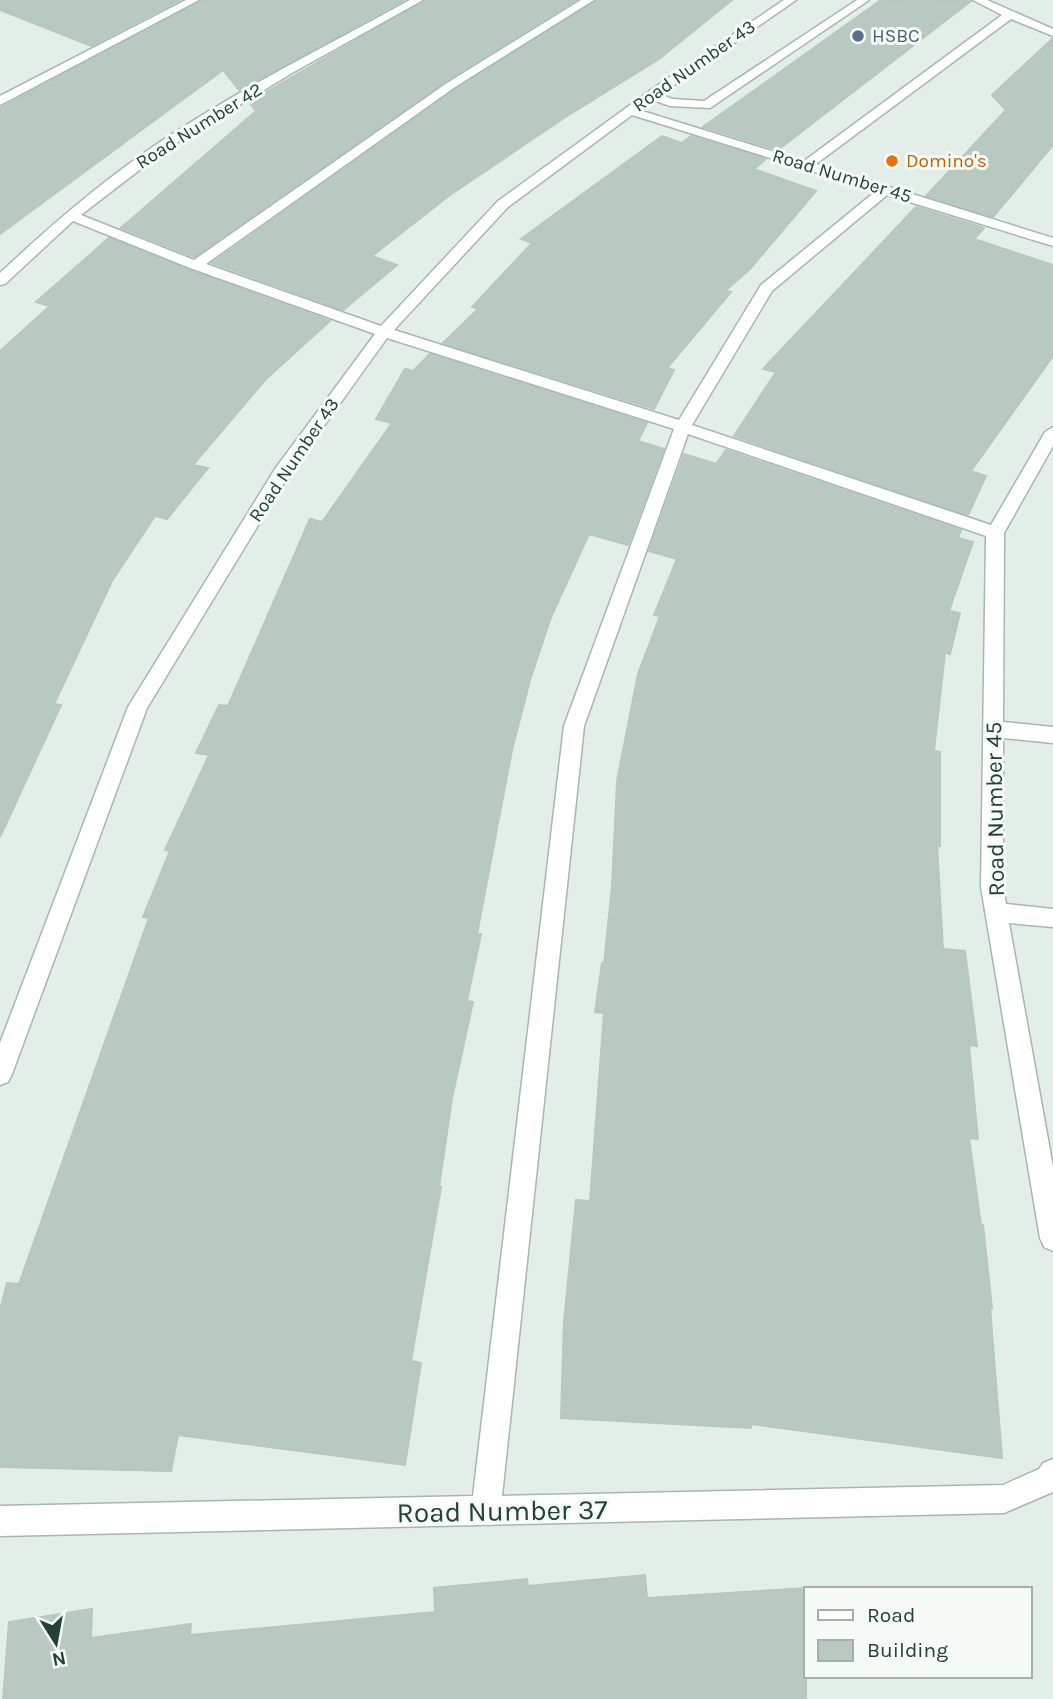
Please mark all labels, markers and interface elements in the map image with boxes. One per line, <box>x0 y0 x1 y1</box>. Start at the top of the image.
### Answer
street label: Road Number 43 <box>628 15 760 117</box>
place label: HSBC <box>872 25 920 47</box>
marker: HSBC <box>850 28 866 44</box>
street label: Road Number 42 <box>132 78 266 174</box>
street label: Road Number 45 <box>770 144 914 208</box>
place label: Domino's <box>906 150 987 172</box>
marker: Domino's <box>884 153 900 169</box>
street label: Road Number 43 <box>244 394 344 526</box>
street label: Road Number 45 <box>980 721 1010 897</box>
street label: Road Number 37 <box>396 1493 608 1529</box>
legend <box>804 1587 1032 1678</box>
text: Road <box>867 1603 915 1627</box>
north arrow <box>21 1608 91 1678</box>
text: Building <box>867 1638 948 1662</box>
text: N <box>50 1647 68 1671</box>

